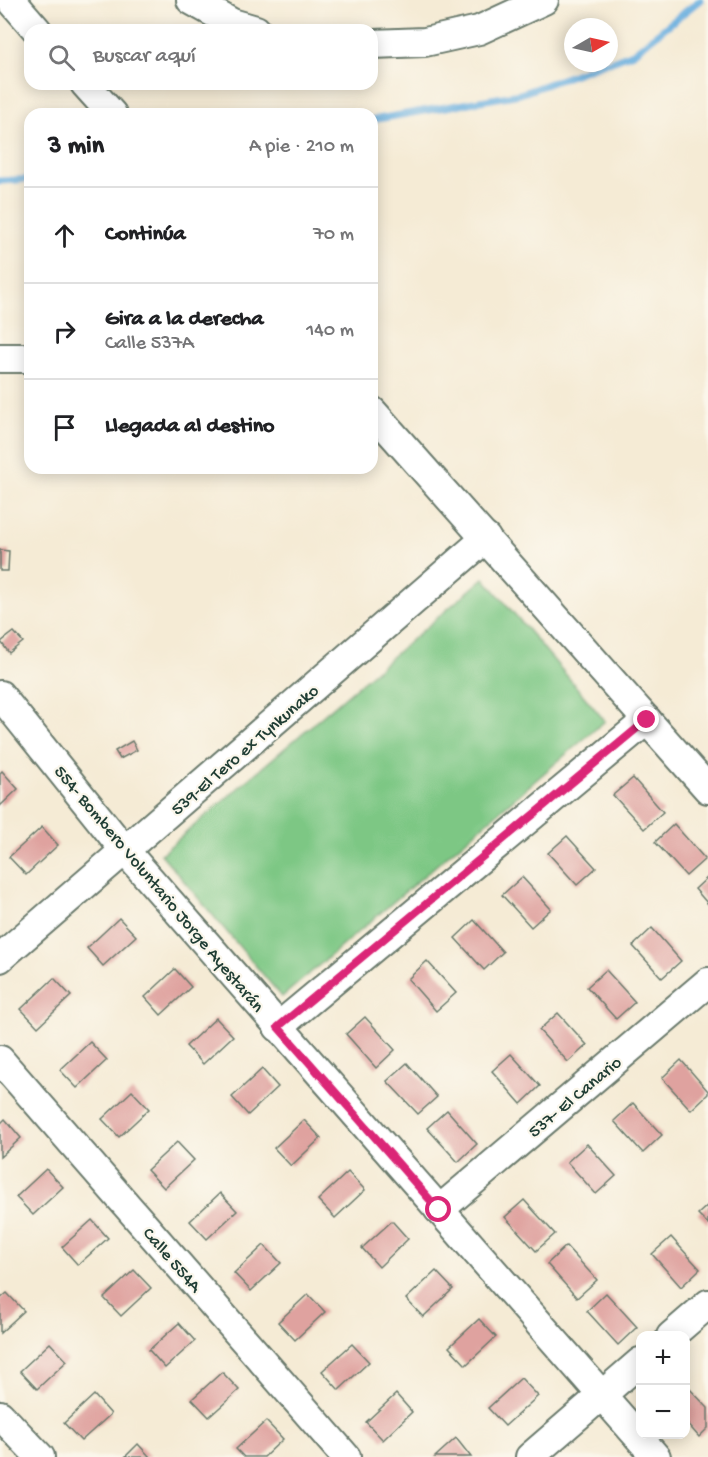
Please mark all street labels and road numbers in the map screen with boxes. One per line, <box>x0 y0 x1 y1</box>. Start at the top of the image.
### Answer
street label: 539-El Tero ex Tynkunako <box>167 681 324 821</box>
street label: 554- Bombero Voluntario Jorge Ayestarán <box>49 762 268 1018</box>
street label: 537- El Canario <box>525 1053 627 1143</box>
street label: Calle 554A <box>137 1224 206 1298</box>

